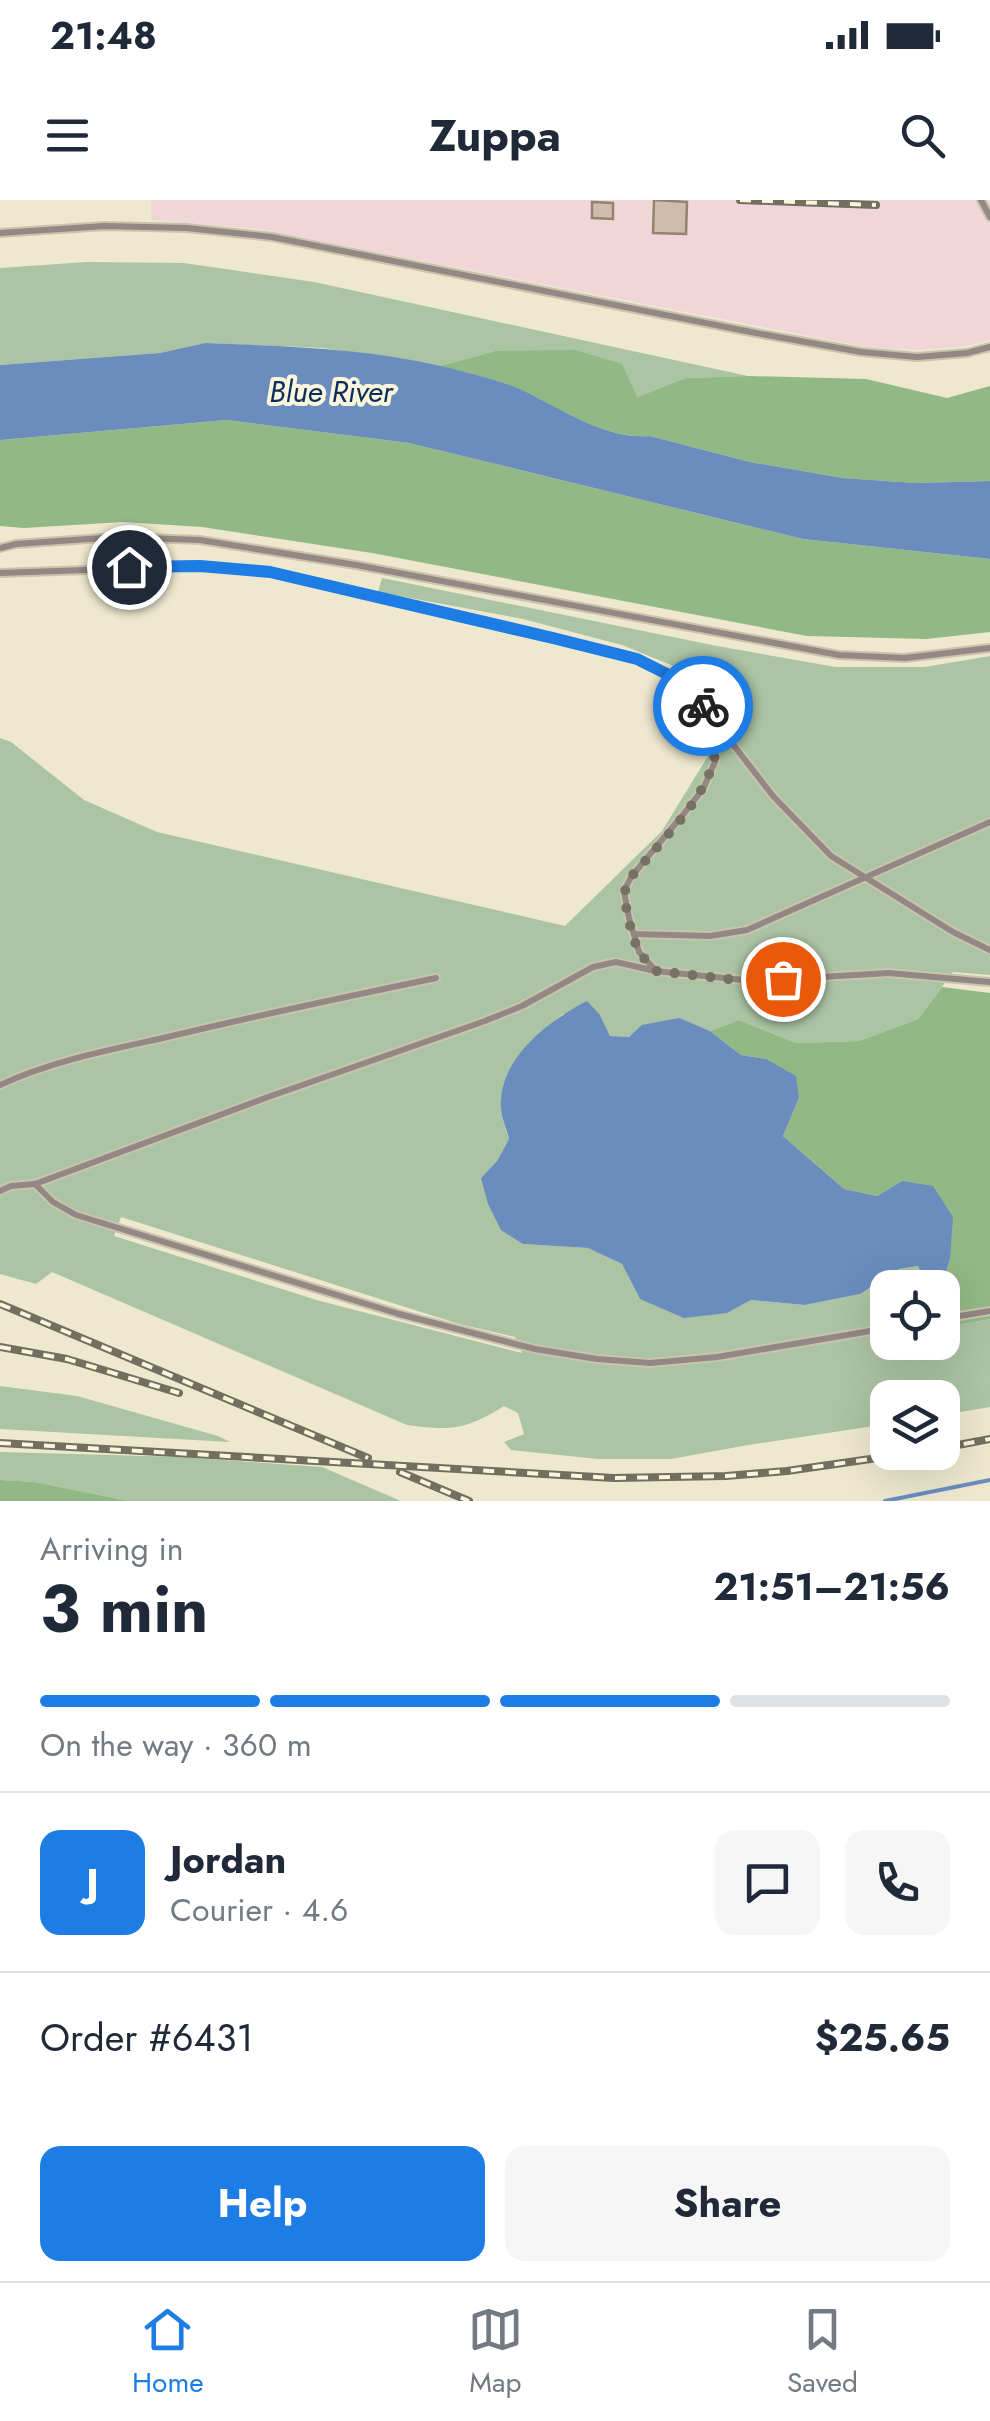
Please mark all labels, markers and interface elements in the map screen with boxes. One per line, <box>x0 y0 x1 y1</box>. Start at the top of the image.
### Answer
text: 21:48 <box>50 8 157 63</box>
text: Zuppa <box>429 103 561 168</box>
icon: menu <box>40 108 95 163</box>
icon: search <box>895 108 950 163</box>
water label: Blue River <box>269 370 395 413</box>
pin <box>87 525 172 610</box>
icon: home <box>102 540 157 595</box>
courier <box>653 656 753 756</box>
icon: bike <box>676 679 731 734</box>
pin <box>741 937 826 1022</box>
icon: bag <box>756 952 811 1007</box>
map controls <box>870 1270 960 1470</box>
button: locate <box>870 1270 960 1360</box>
button: layers <box>870 1380 960 1470</box>
text: Arriving in <box>40 1526 184 1572</box>
text: 21:51–21:56 <box>713 1559 950 1614</box>
text: 3 min <box>40 1562 208 1656</box>
text: On the way · 360 m <box>40 1722 312 1768</box>
button: chat <box>715 1830 820 1935</box>
button: phone <box>845 1830 950 1935</box>
text: Jordan <box>170 1832 286 1887</box>
text: J <box>86 1855 99 1910</box>
text: Courier · 4.6 <box>170 1887 348 1933</box>
text: Order #6431 <box>40 2010 254 2065</box>
text: $25.65 <box>815 2010 950 2065</box>
button: Help <box>40 2146 485 2261</box>
button: Share <box>505 2146 950 2261</box>
tab: Home <box>132 2302 204 2403</box>
tab: Map <box>468 2302 523 2403</box>
tab: Saved <box>787 2302 858 2403</box>

